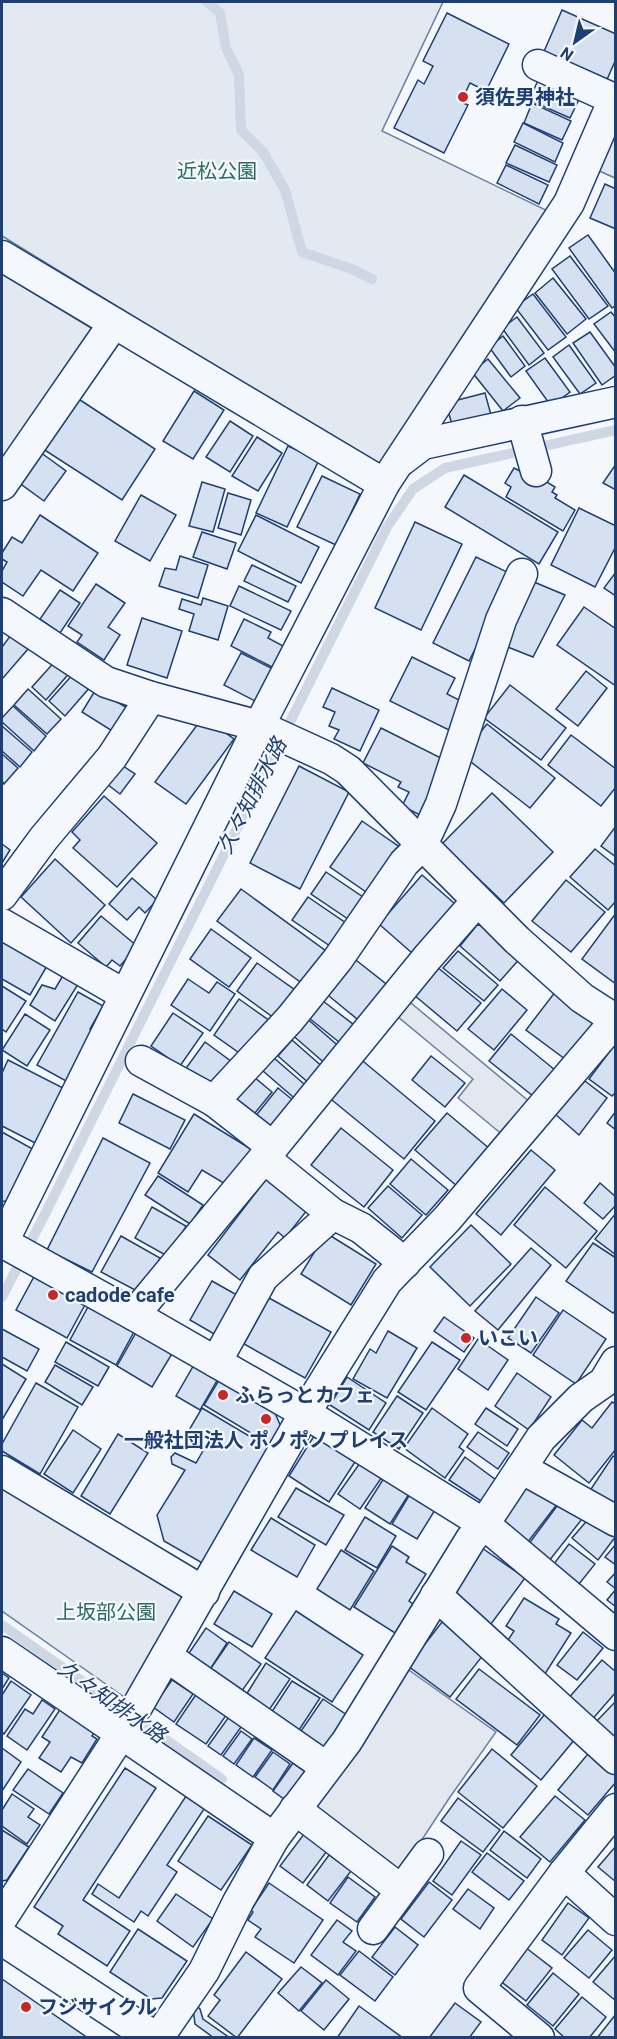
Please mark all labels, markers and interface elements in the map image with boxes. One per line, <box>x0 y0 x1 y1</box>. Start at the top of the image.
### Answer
north arrow <box>545 12 605 72</box>
text: N <box>557 43 577 65</box>
place label: 須佐男神社 <box>475 85 575 109</box>
marker: 須佐男神社 <box>456 90 470 104</box>
park label: 近松公園 <box>177 159 257 183</box>
water label: 久々知排水路 <box>213 733 292 858</box>
place label: cadode cafe <box>65 1283 175 1307</box>
marker: cadode cafe <box>46 1288 60 1302</box>
place label: いこい <box>478 1326 538 1350</box>
marker: いこい <box>459 1331 473 1345</box>
place label: ふらっとカフェ <box>235 1383 375 1407</box>
marker: ふらっとカフェ <box>216 1388 230 1402</box>
marker: 一般社団法人 ポノポノプレイス <box>259 1412 273 1426</box>
place label: 一般社団法人 ポノポノプレイス <box>124 1428 408 1452</box>
park label: 上坂部公園 <box>56 1600 156 1624</box>
water label: 久々知排水路 <box>54 1656 172 1749</box>
place label: フジサイクル <box>38 1995 157 2019</box>
marker: フジサイクル <box>19 2000 33 2014</box>

